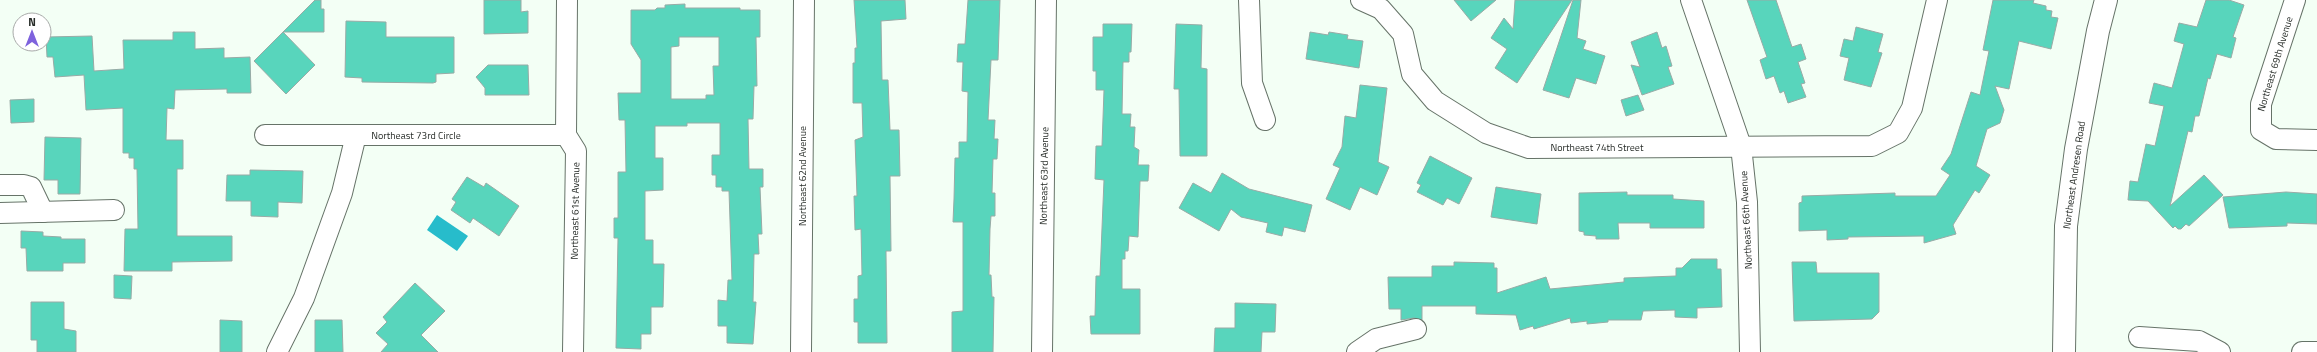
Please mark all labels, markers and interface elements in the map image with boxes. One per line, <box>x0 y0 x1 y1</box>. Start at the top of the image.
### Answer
north arrow <box>12 12 52 52</box>
text: N <box>28 14 36 30</box>
street label: Northeast 69th Avenue <box>2253 15 2297 113</box>
street label: Northeast Andresen Road <box>2059 120 2089 230</box>
street label: Northeast 62nd Avenue <box>795 126 810 226</box>
street label: Northeast 63rd Avenue <box>1036 127 1052 225</box>
street label: Northeast 73rd Circle <box>371 128 461 143</box>
street label: Northeast 74th Street <box>1551 140 1644 155</box>
street label: Northeast 61st Avenue <box>567 162 583 260</box>
street label: Northeast 66th Avenue <box>1736 171 1756 269</box>

